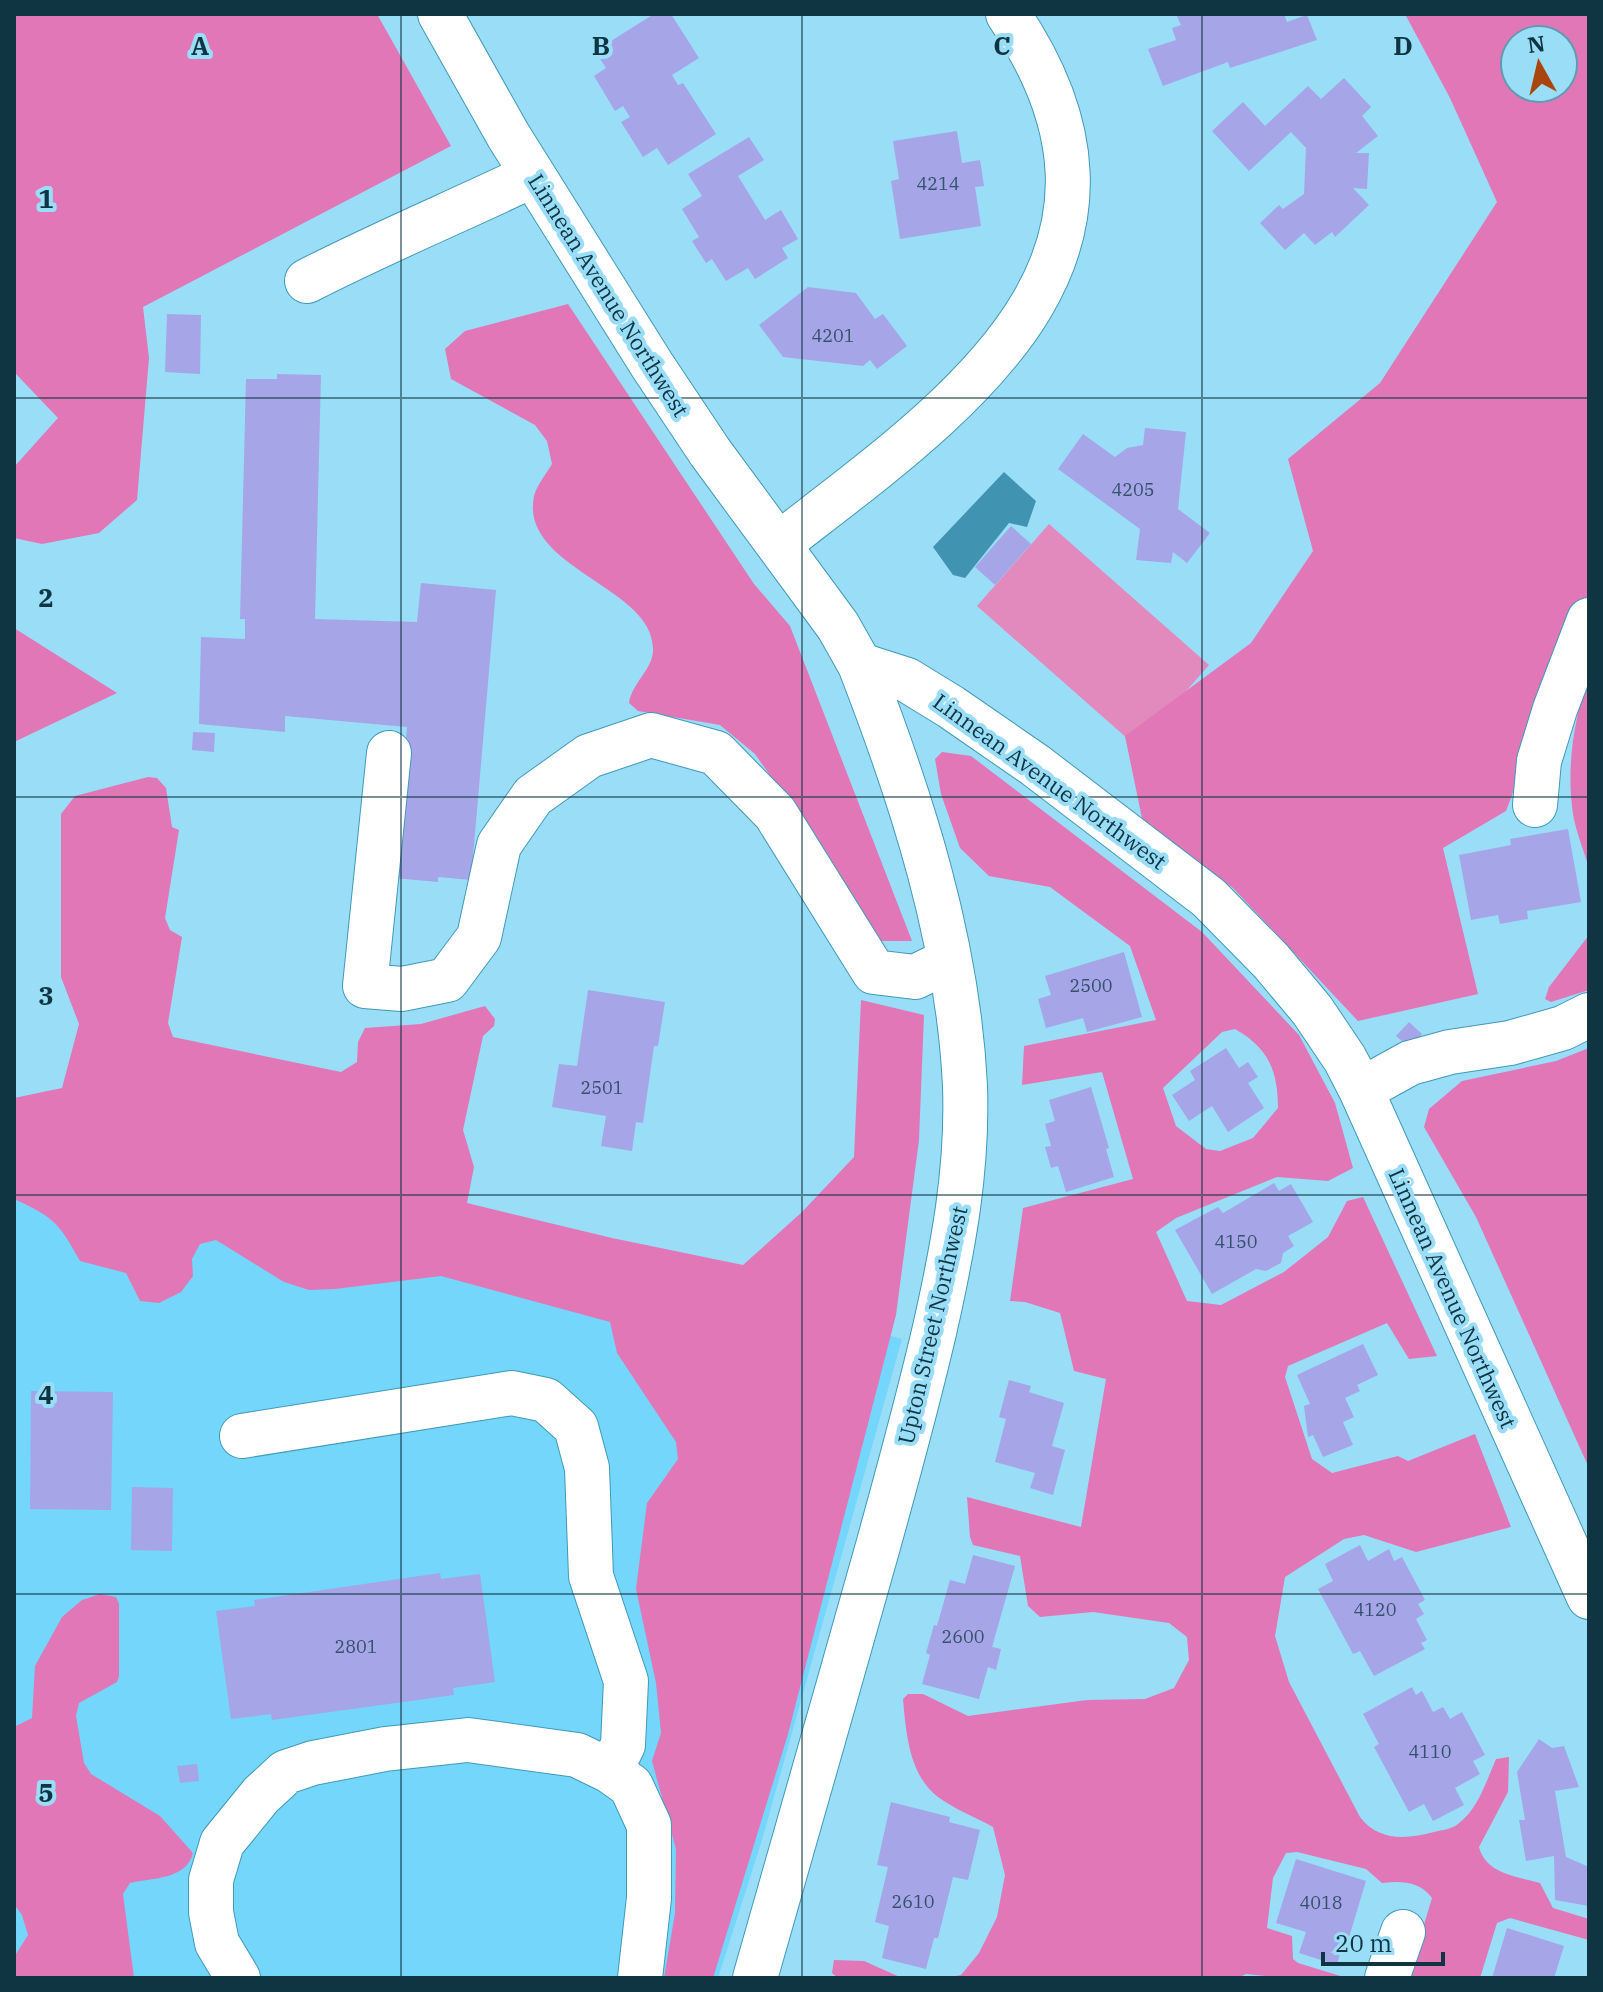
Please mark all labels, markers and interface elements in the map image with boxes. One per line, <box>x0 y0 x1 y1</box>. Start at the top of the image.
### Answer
north arrow <box>1499 24 1579 104</box>
text: A <box>191 28 209 62</box>
text: B <box>592 28 610 62</box>
text: C <box>993 28 1011 62</box>
text: D <box>1393 28 1413 62</box>
text: N <box>1526 28 1547 59</box>
street label: Linnean Avenue Northwest <box>522 168 696 422</box>
house number: 4214 <box>916 172 960 195</box>
text: 1 <box>38 181 54 215</box>
house number: 4201 <box>811 324 855 347</box>
house number: 4205 <box>1111 478 1155 501</box>
text: 2 <box>38 580 54 614</box>
street label: Linnean Avenue Northwest <box>928 687 1173 876</box>
house number: 2500 <box>1069 974 1113 997</box>
text: 3 <box>38 978 54 1012</box>
house number: 2501 <box>580 1076 624 1099</box>
street label: Linnean Avenue Northwest <box>1383 1164 1524 1433</box>
street label: Upton Street Northwest <box>890 1203 974 1447</box>
house number: 4150 <box>1214 1230 1258 1253</box>
text: 4 <box>38 1377 54 1411</box>
house number: 4120 <box>1353 1598 1397 1621</box>
house number: 2600 <box>941 1625 985 1648</box>
house number: 2801 <box>334 1635 378 1658</box>
house number: 4110 <box>1408 1740 1452 1763</box>
text: 5 <box>38 1775 54 1809</box>
house number: 2610 <box>891 1890 935 1913</box>
house number: 4018 <box>1299 1891 1343 1914</box>
scale bar <box>1323 1916 1443 1966</box>
text: 20 m <box>1335 1927 1392 1959</box>

